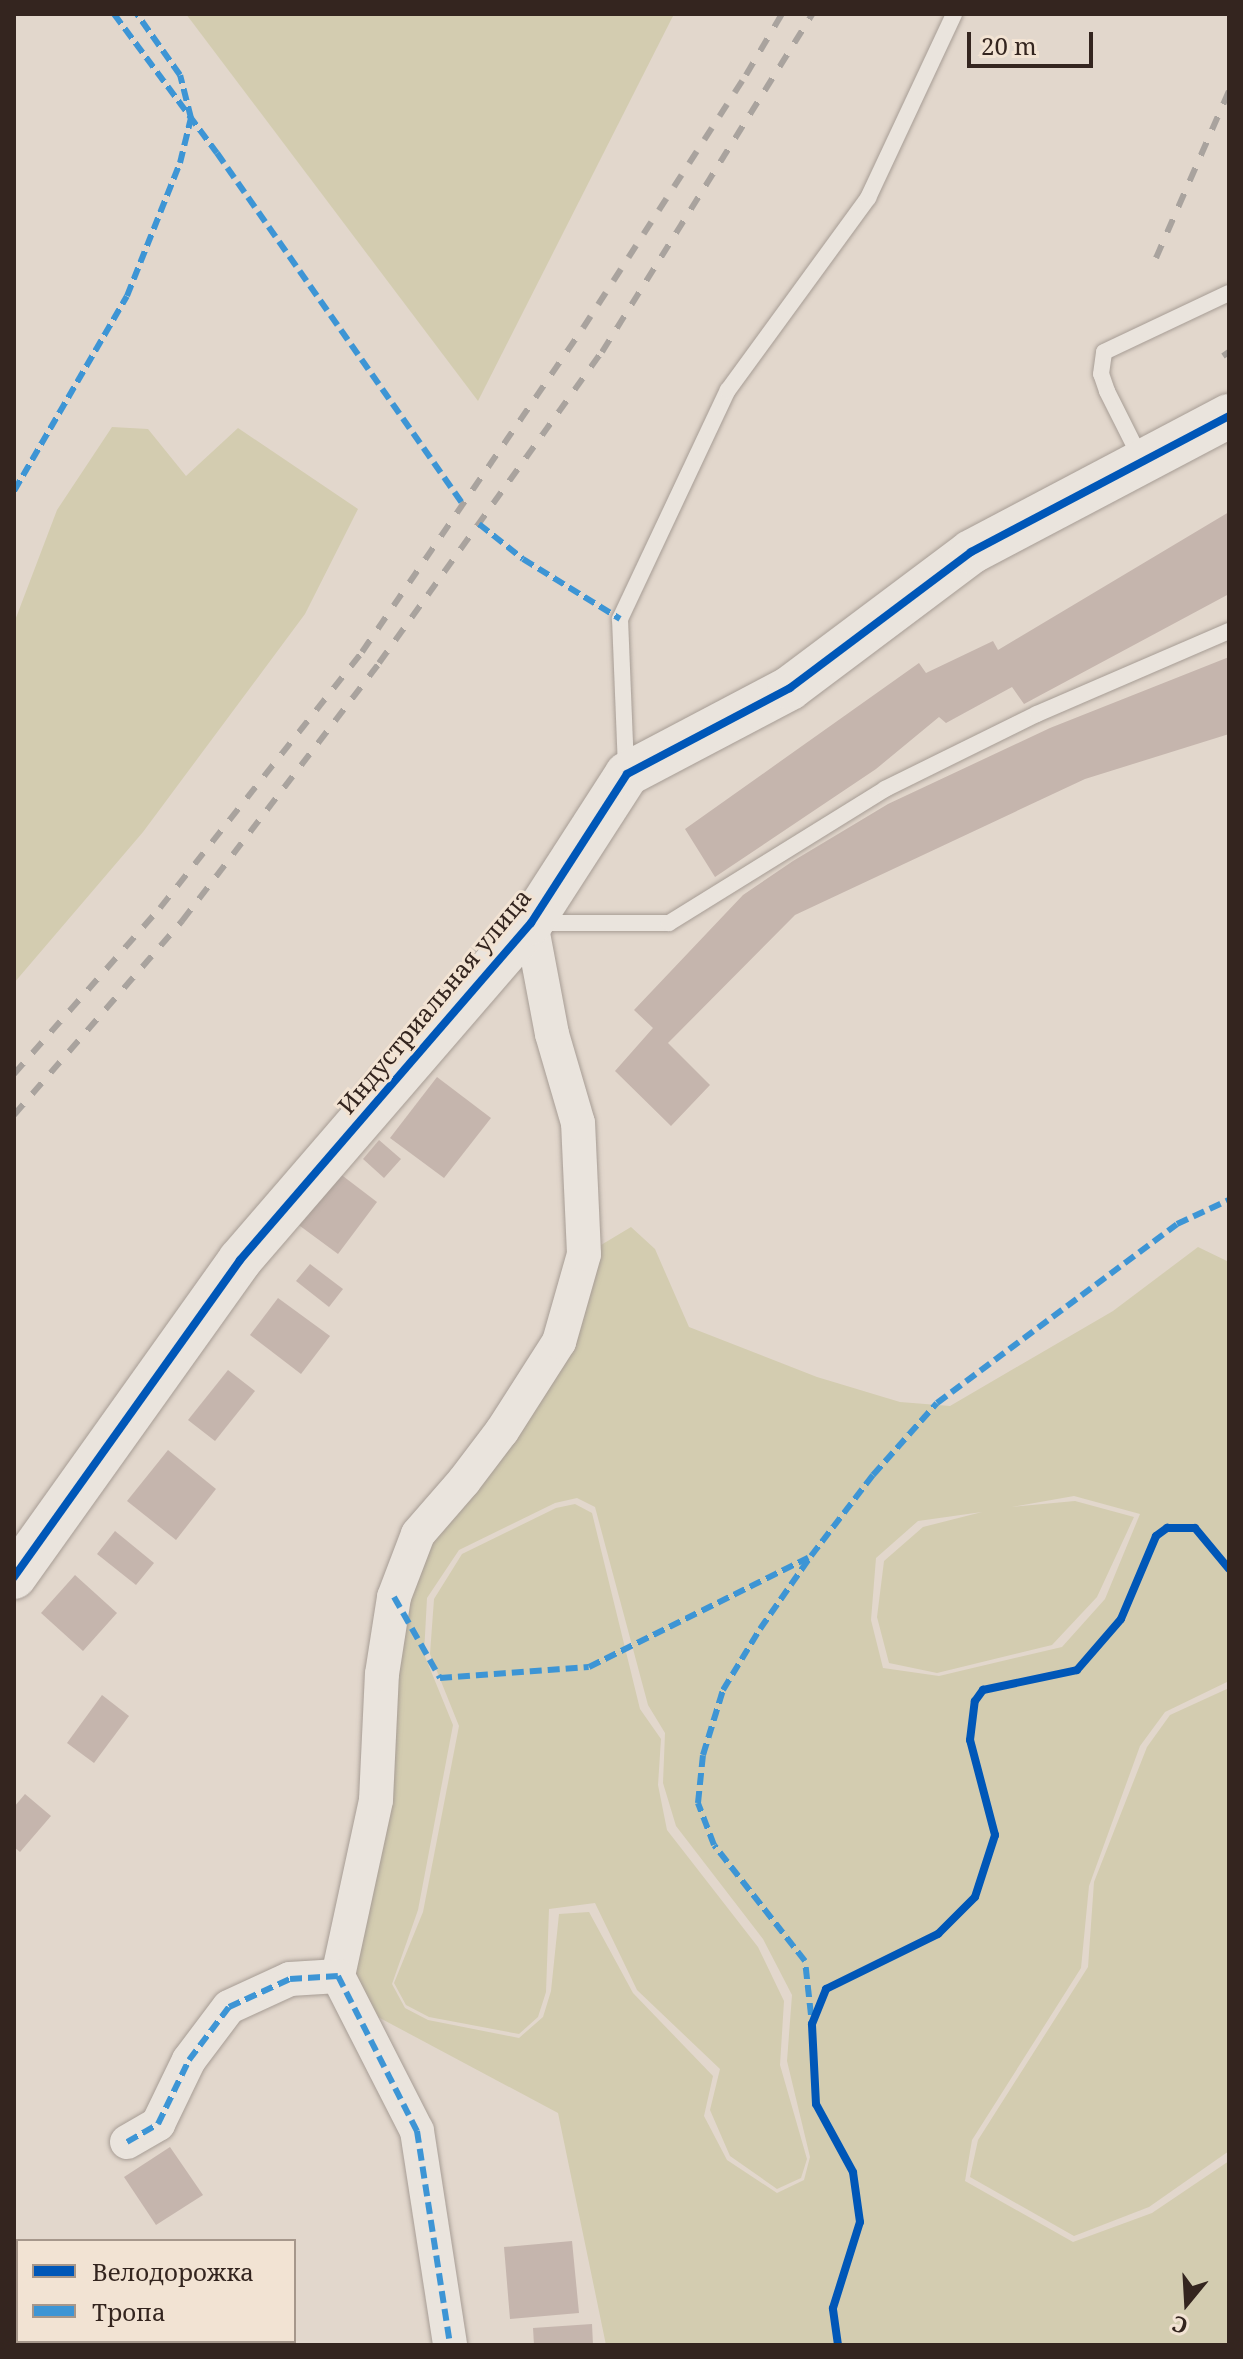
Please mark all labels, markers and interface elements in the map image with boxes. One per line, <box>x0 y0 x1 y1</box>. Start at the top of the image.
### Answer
scale bar <box>971 16 1097 66</box>
text: 20 m <box>981 29 1037 62</box>
street label: Индустриальная улица <box>331 883 537 1119</box>
legend <box>16 2239 296 2343</box>
text: Велодорожка <box>92 2255 254 2288</box>
north arrow <box>1147 2263 1227 2343</box>
text: Тропа <box>92 2295 166 2328</box>
text: С <box>1168 2309 1191 2342</box>

